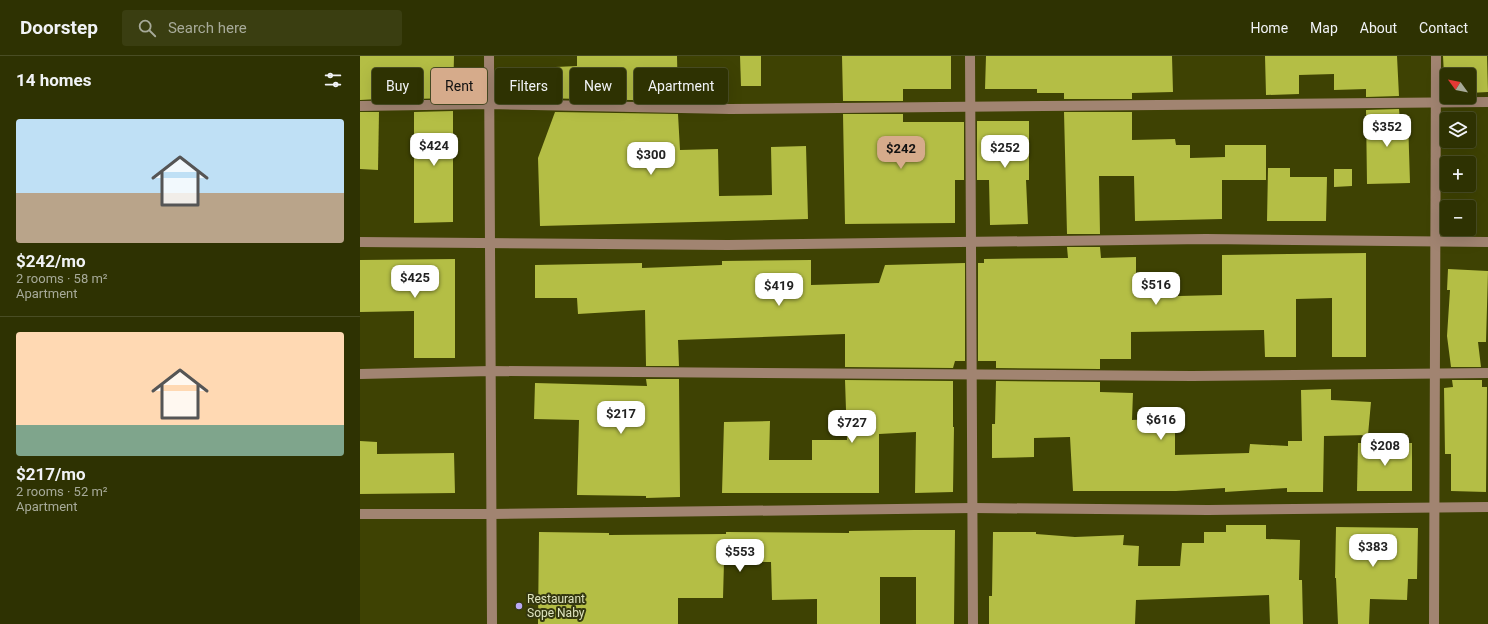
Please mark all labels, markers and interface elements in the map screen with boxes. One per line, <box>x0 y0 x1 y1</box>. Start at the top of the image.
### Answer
search box <box>122 10 402 46</box>
text: Doorstep <box>20 16 98 39</box>
icon: search <box>136 17 158 39</box>
text: Search here <box>168 19 247 37</box>
text: Home <box>1250 20 1288 36</box>
text: Map <box>1310 20 1338 36</box>
text: About <box>1360 20 1397 36</box>
text: Contact <box>1419 20 1468 36</box>
chip: Buy <box>372 68 423 104</box>
chip: Rent <box>431 68 487 104</box>
chip: Filters <box>495 68 562 104</box>
chip: New <box>570 68 626 104</box>
chip: Apartment <box>634 68 728 104</box>
north arrow <box>1440 68 1476 104</box>
map controls <box>1440 68 1476 236</box>
icon: filters <box>322 69 344 91</box>
text: 14 homes <box>16 70 92 90</box>
button: layers <box>1440 112 1476 148</box>
pin: $352 <box>1363 114 1411 148</box>
text: $352 <box>1372 119 1402 134</box>
pin: $424 <box>410 133 458 167</box>
pin: $252 <box>981 135 1029 169</box>
pin: $242 <box>877 136 925 170</box>
text: $424 <box>419 138 449 153</box>
text: $252 <box>990 140 1020 155</box>
text: $242 <box>886 141 916 156</box>
pin: $300 <box>627 142 675 176</box>
icon: home <box>144 145 216 217</box>
text: $300 <box>636 147 666 162</box>
button: + <box>1440 156 1476 192</box>
button: − <box>1440 200 1476 236</box>
text: $242/mo <box>16 251 86 271</box>
pin: $425 <box>391 265 439 299</box>
text: $425 <box>400 270 430 285</box>
text: 2 rooms · 58 m² <box>16 271 108 286</box>
pin: $516 <box>1132 272 1180 306</box>
pin: $419 <box>755 273 803 307</box>
text: $516 <box>1141 277 1171 292</box>
text: $419 <box>764 278 794 293</box>
text: Apartment <box>16 286 78 301</box>
icon: home <box>144 358 216 430</box>
pin: $217 <box>597 401 645 435</box>
text: $217 <box>606 406 636 421</box>
pin: $616 <box>1137 407 1185 441</box>
pin: $727 <box>828 410 876 444</box>
text: $616 <box>1146 412 1176 427</box>
text: $727 <box>837 415 867 430</box>
pin: $208 <box>1361 433 1409 467</box>
text: $208 <box>1370 438 1400 453</box>
text: $217/mo <box>16 464 86 484</box>
text: 2 rooms · 52 m² <box>16 484 108 499</box>
text: Apartment <box>16 499 78 514</box>
pin: $383 <box>1349 534 1397 568</box>
pin: $553 <box>716 539 764 573</box>
text: $383 <box>1358 539 1388 554</box>
text: $553 <box>725 544 755 559</box>
place label: Restaurant Sope Naby <box>527 592 585 620</box>
marker: Restaurant Sope Naby <box>514 601 524 611</box>

